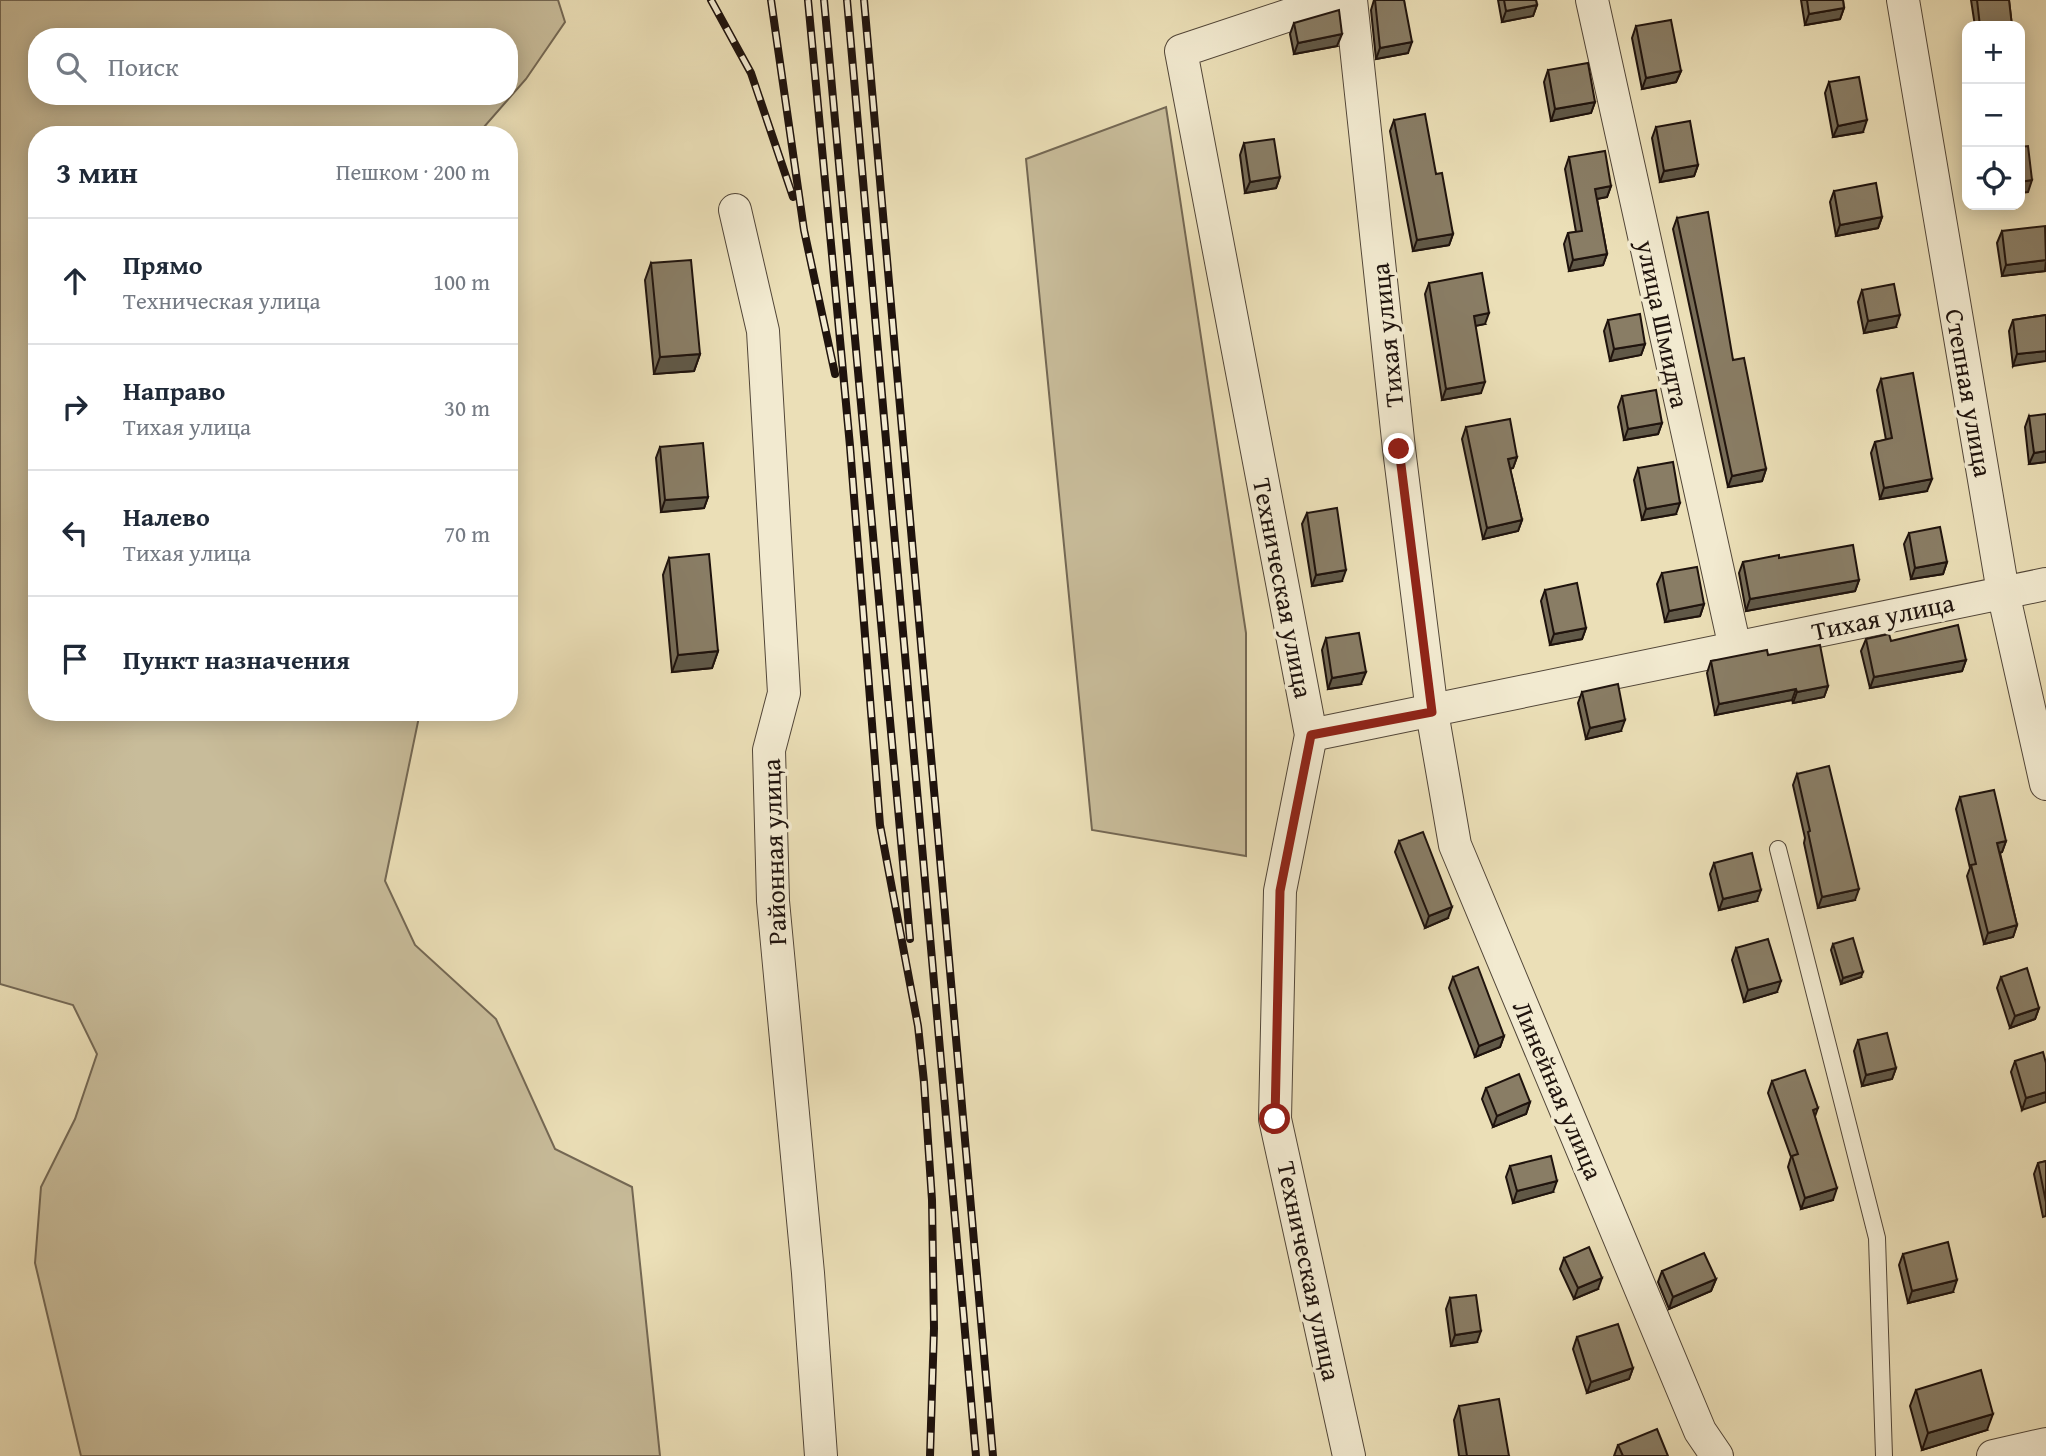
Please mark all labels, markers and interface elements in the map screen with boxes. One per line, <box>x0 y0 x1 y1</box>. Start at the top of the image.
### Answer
map controls <box>1962 21 2025 210</box>
button: + <box>1962 21 2025 84</box>
search box <box>28 28 518 105</box>
text: Поиск <box>108 47 179 86</box>
icon: search <box>52 48 90 86</box>
button: − <box>1962 84 2025 147</box>
button: locate <box>1962 147 2025 210</box>
text: 3 мин <box>56 150 138 194</box>
text: Пешком · 200 m <box>336 155 490 188</box>
street label: улица Шмидта <box>1626 235 1700 412</box>
text: Прямо <box>123 245 203 284</box>
street label: Тихая улица <box>1359 260 1413 409</box>
icon: ahead <box>56 262 94 300</box>
text: 100 m <box>433 265 490 298</box>
text: Техническая улица <box>123 284 321 317</box>
street label: Степная улица <box>1936 306 2004 481</box>
text: Направо <box>123 371 225 410</box>
icon: right <box>56 388 94 426</box>
text: 30 m <box>444 391 490 424</box>
text: Тихая улица <box>123 410 251 443</box>
route end <box>1383 433 1414 464</box>
street label: Техническая улица <box>1243 475 1324 702</box>
text: Налево <box>123 497 210 536</box>
icon: left <box>56 514 94 552</box>
text: 70 m <box>444 517 490 550</box>
text: Тихая улица <box>123 536 251 569</box>
street label: Тихая улица <box>1808 582 1958 651</box>
icon: arrive <box>56 640 94 678</box>
text: Пункт назначения <box>123 640 350 679</box>
street label: Районная улица <box>751 757 796 946</box>
street label: Линейная улица <box>1503 994 1614 1186</box>
route start <box>1259 1103 1290 1134</box>
street label: Техническая улица <box>1267 1158 1352 1385</box>

